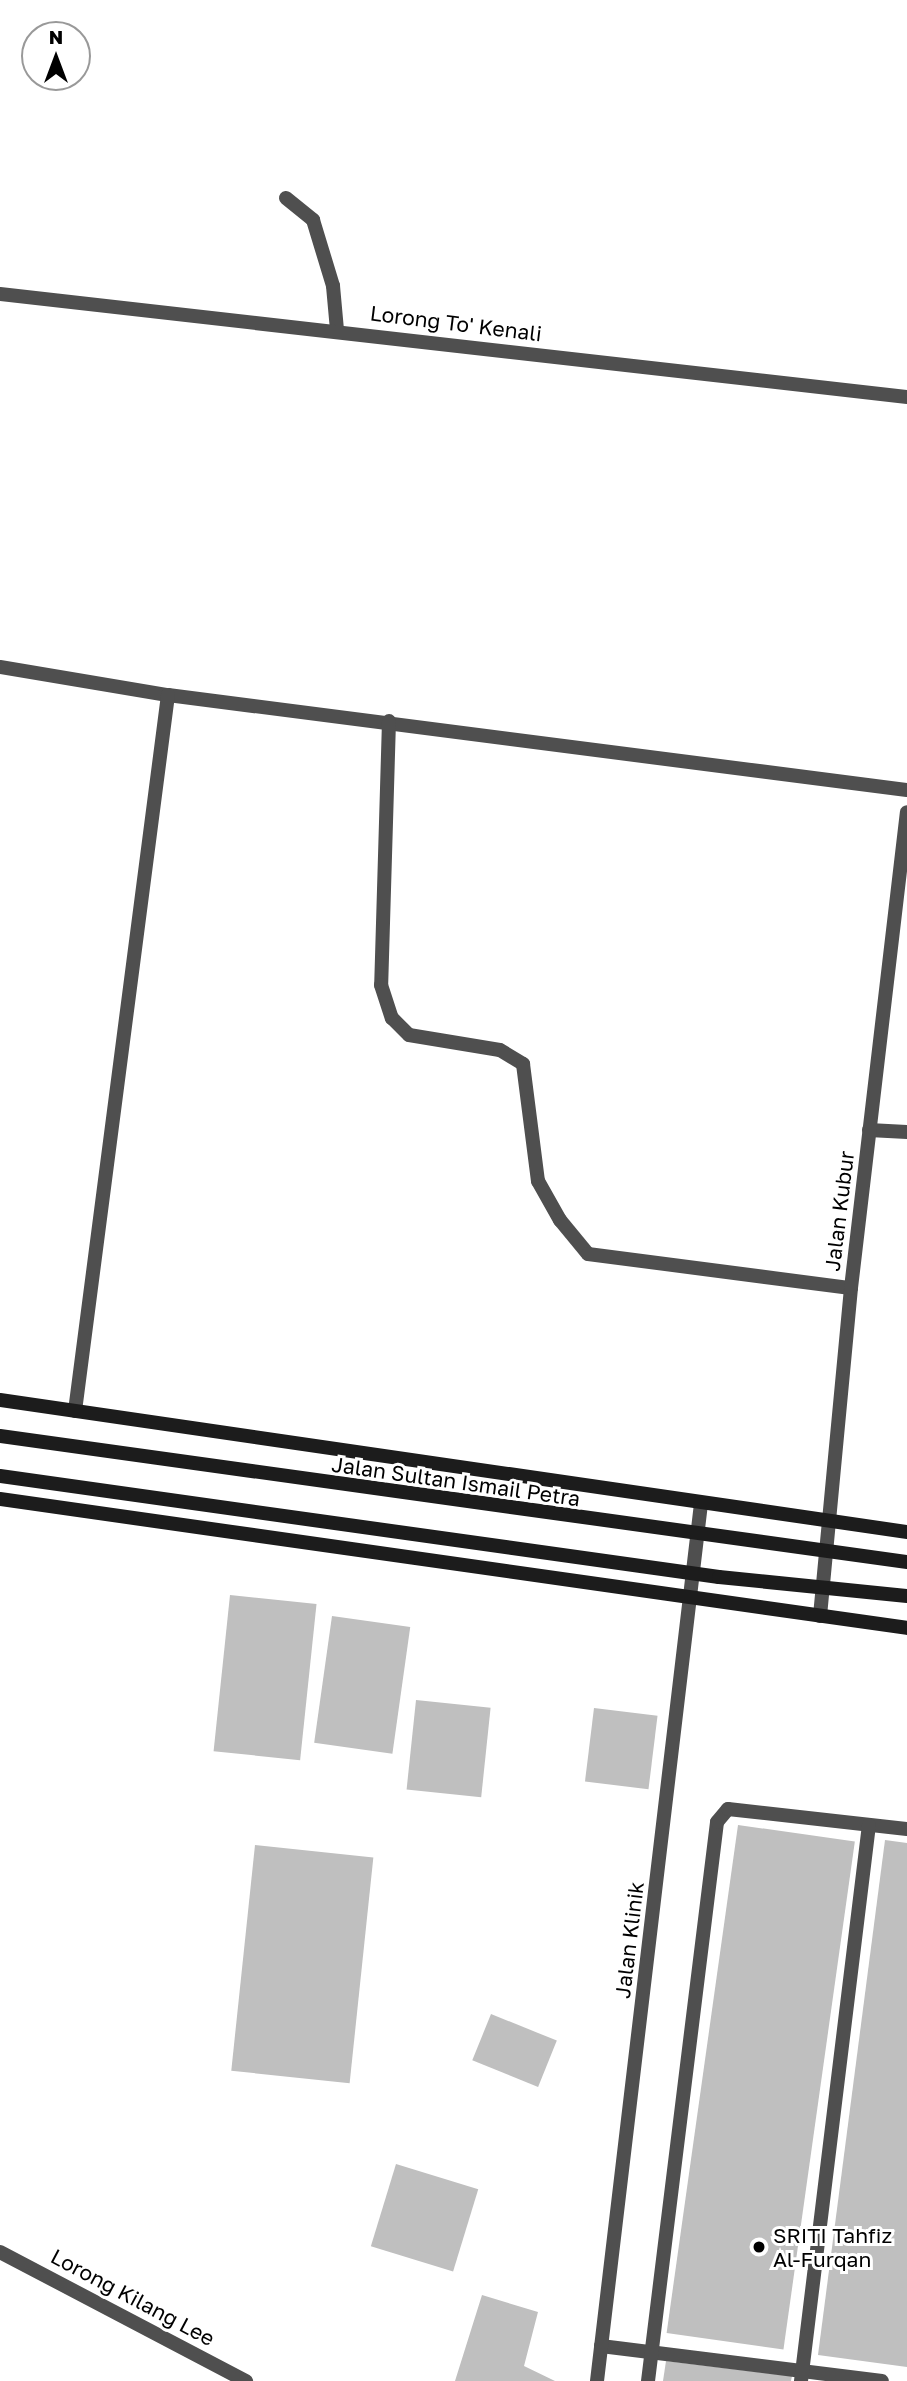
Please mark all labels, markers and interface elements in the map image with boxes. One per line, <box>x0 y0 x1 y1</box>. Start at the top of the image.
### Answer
north arrow <box>21 21 91 91</box>
text: N <box>49 25 63 48</box>
street label: Lorong To' Kenali <box>369 300 543 346</box>
street label: Jalan Kubur <box>819 1149 859 1273</box>
street label: Jalan Sultan Ismail Petra <box>330 1451 582 1511</box>
street label: Jalan Klinik <box>609 1880 649 2000</box>
place label: SRITI Tahfiz Al-Furqan <box>773 2222 892 2272</box>
marker: SRITI Tahfiz Al-Furqan <box>751 2239 767 2255</box>
street label: Lorong Kilang Lee <box>47 2243 219 2351</box>

